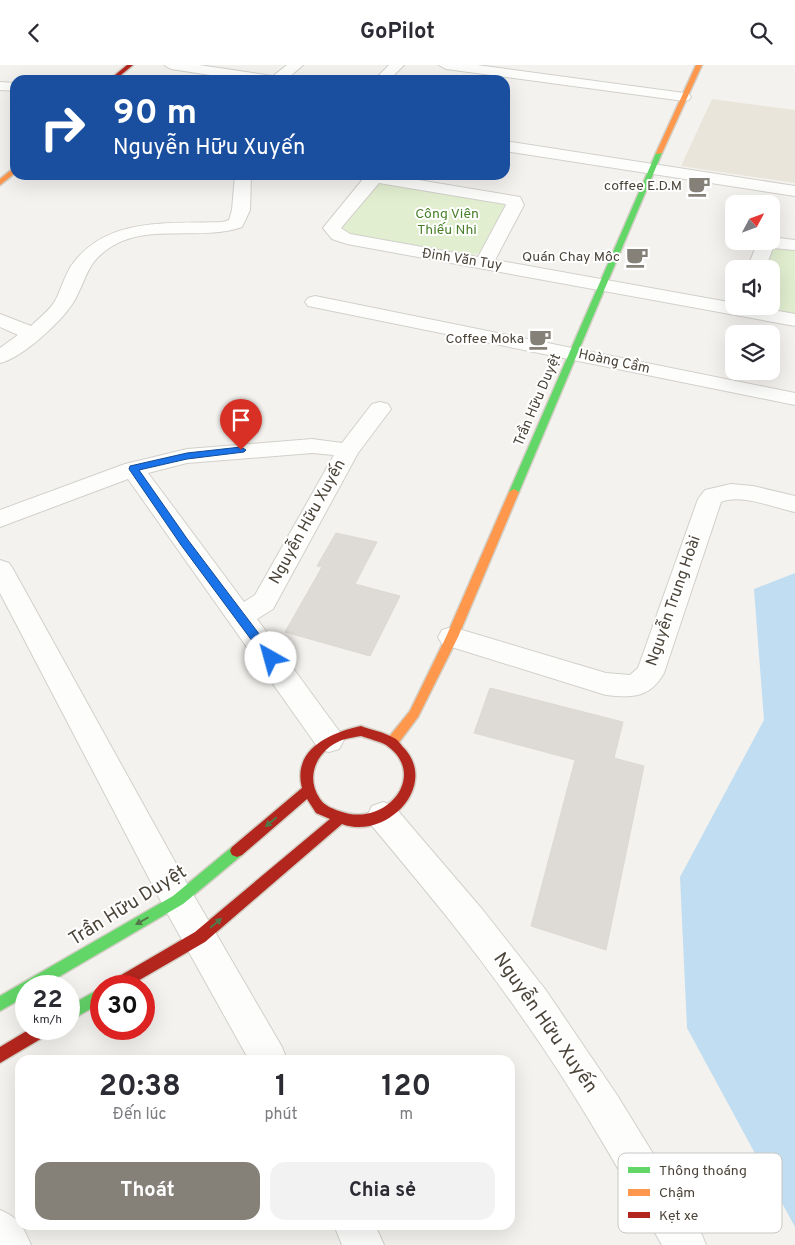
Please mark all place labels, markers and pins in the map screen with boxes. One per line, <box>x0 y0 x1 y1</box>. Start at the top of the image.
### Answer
cafe icon: coffee E.D.M <box>686 173 712 199</box>
place label: coffee E.D.M <box>604 178 682 195</box>
cafe icon: Quán Chay Môc <box>624 244 650 270</box>
place label: Quán Chay Môc <box>522 249 620 266</box>
cafe icon: Coffee Moka <box>527 326 553 352</box>
place label: Coffee Moka <box>445 331 524 348</box>
pin <box>220 399 262 450</box>

